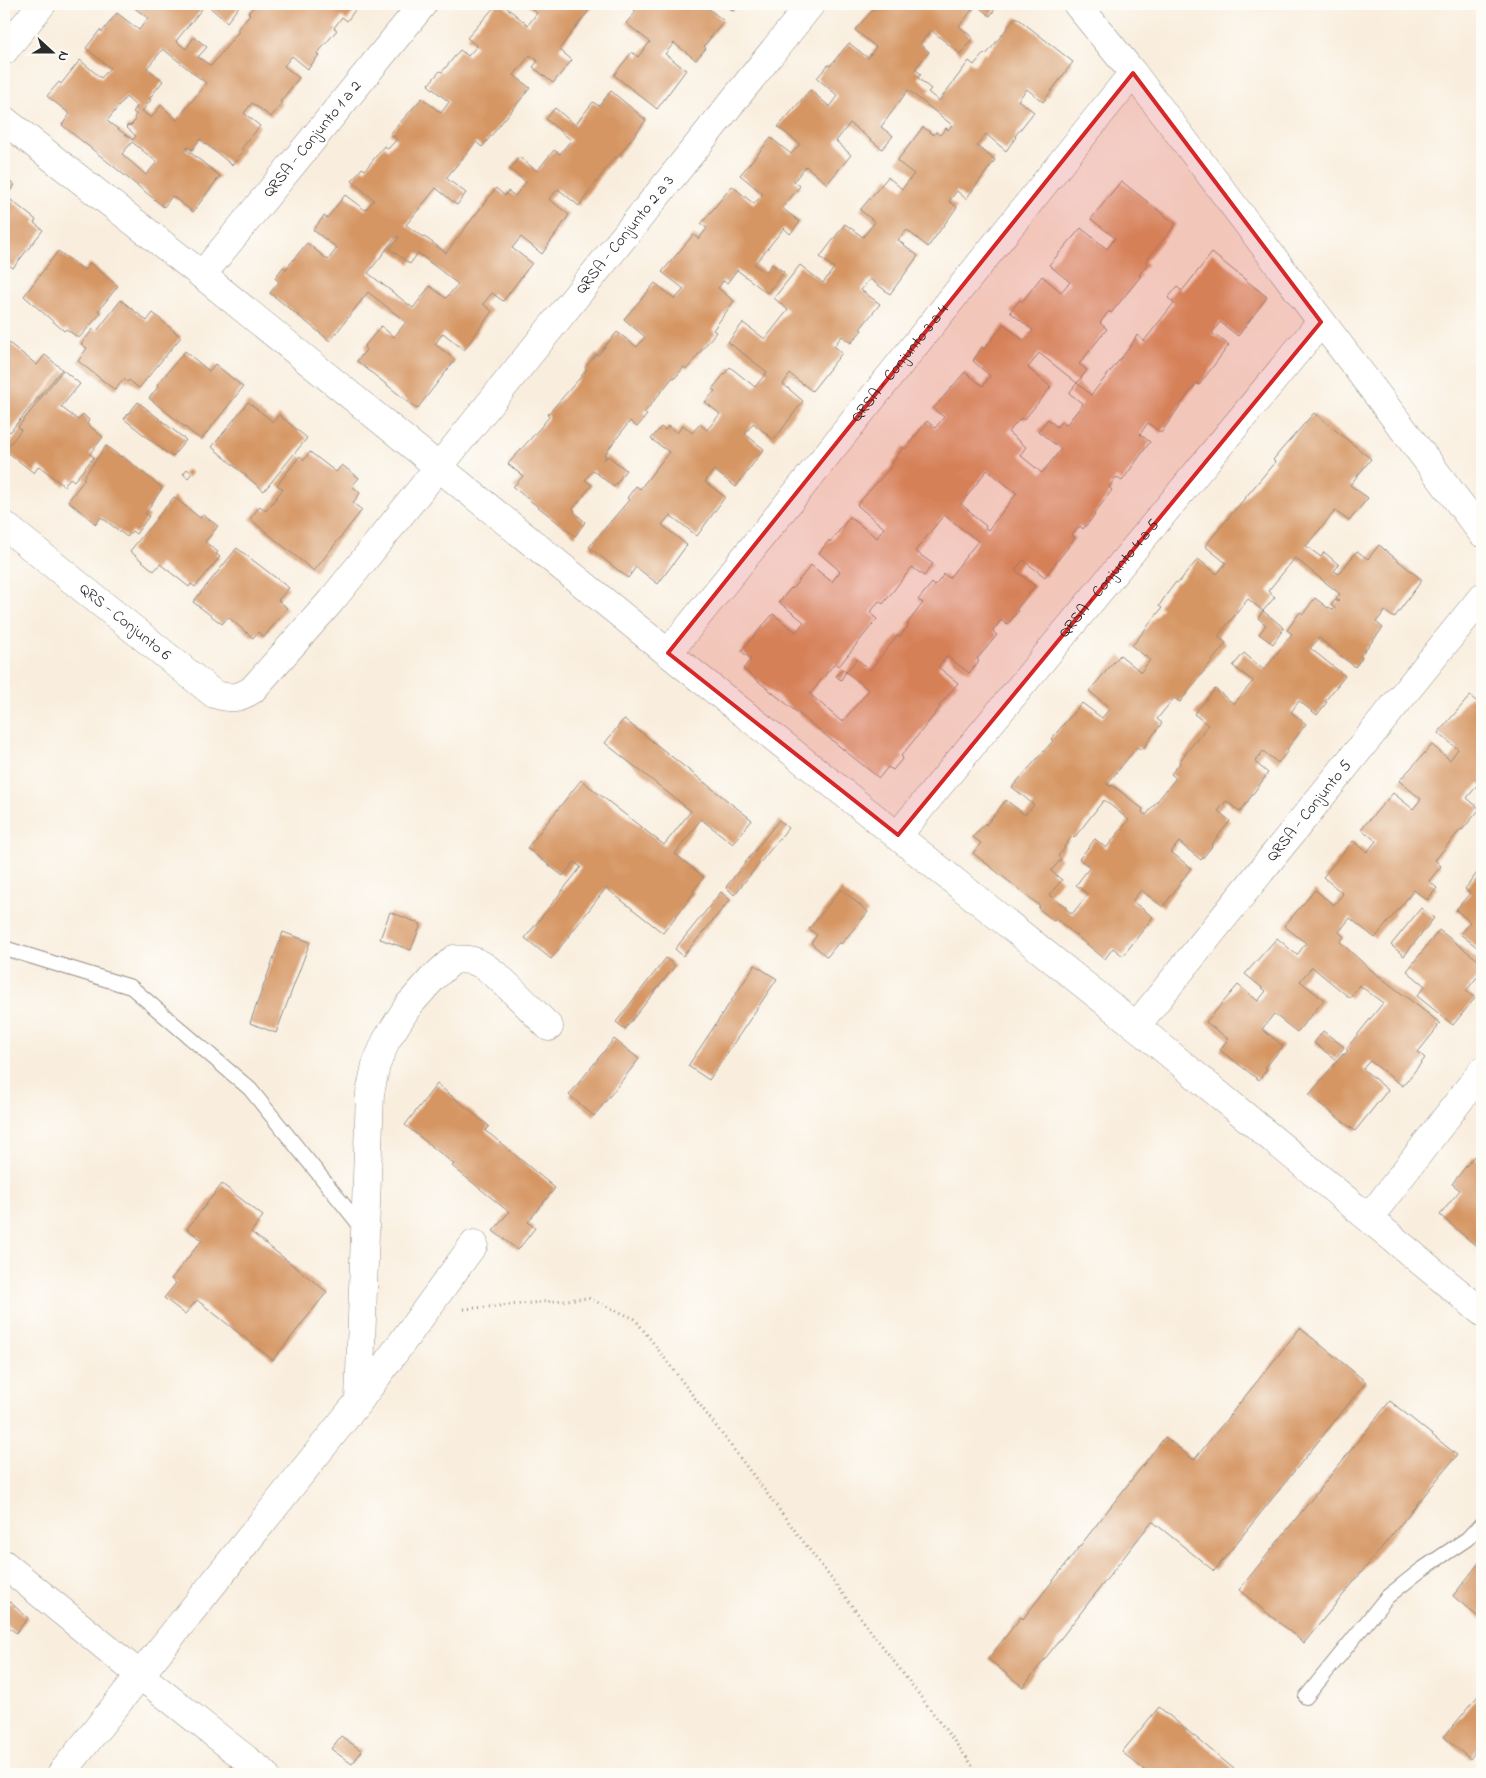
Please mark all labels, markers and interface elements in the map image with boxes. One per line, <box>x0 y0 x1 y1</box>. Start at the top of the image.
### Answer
north arrow <box>28 28 78 78</box>
text: N <box>51 48 74 64</box>
street label: QRSA - Conjunto 1 a 2 <box>257 76 368 203</box>
street label: QRSA - Conjunto 2 a 3 <box>570 170 680 300</box>
street label: QRSA - Conjunto 3 a 4 <box>845 299 955 428</box>
street label: QRSA - Conjunto 4 a 5 <box>1053 514 1165 643</box>
street label: QRS - Conjunto 6 <box>73 578 176 667</box>
street label: QRSA - Conjunto 5 <box>1261 755 1358 867</box>

